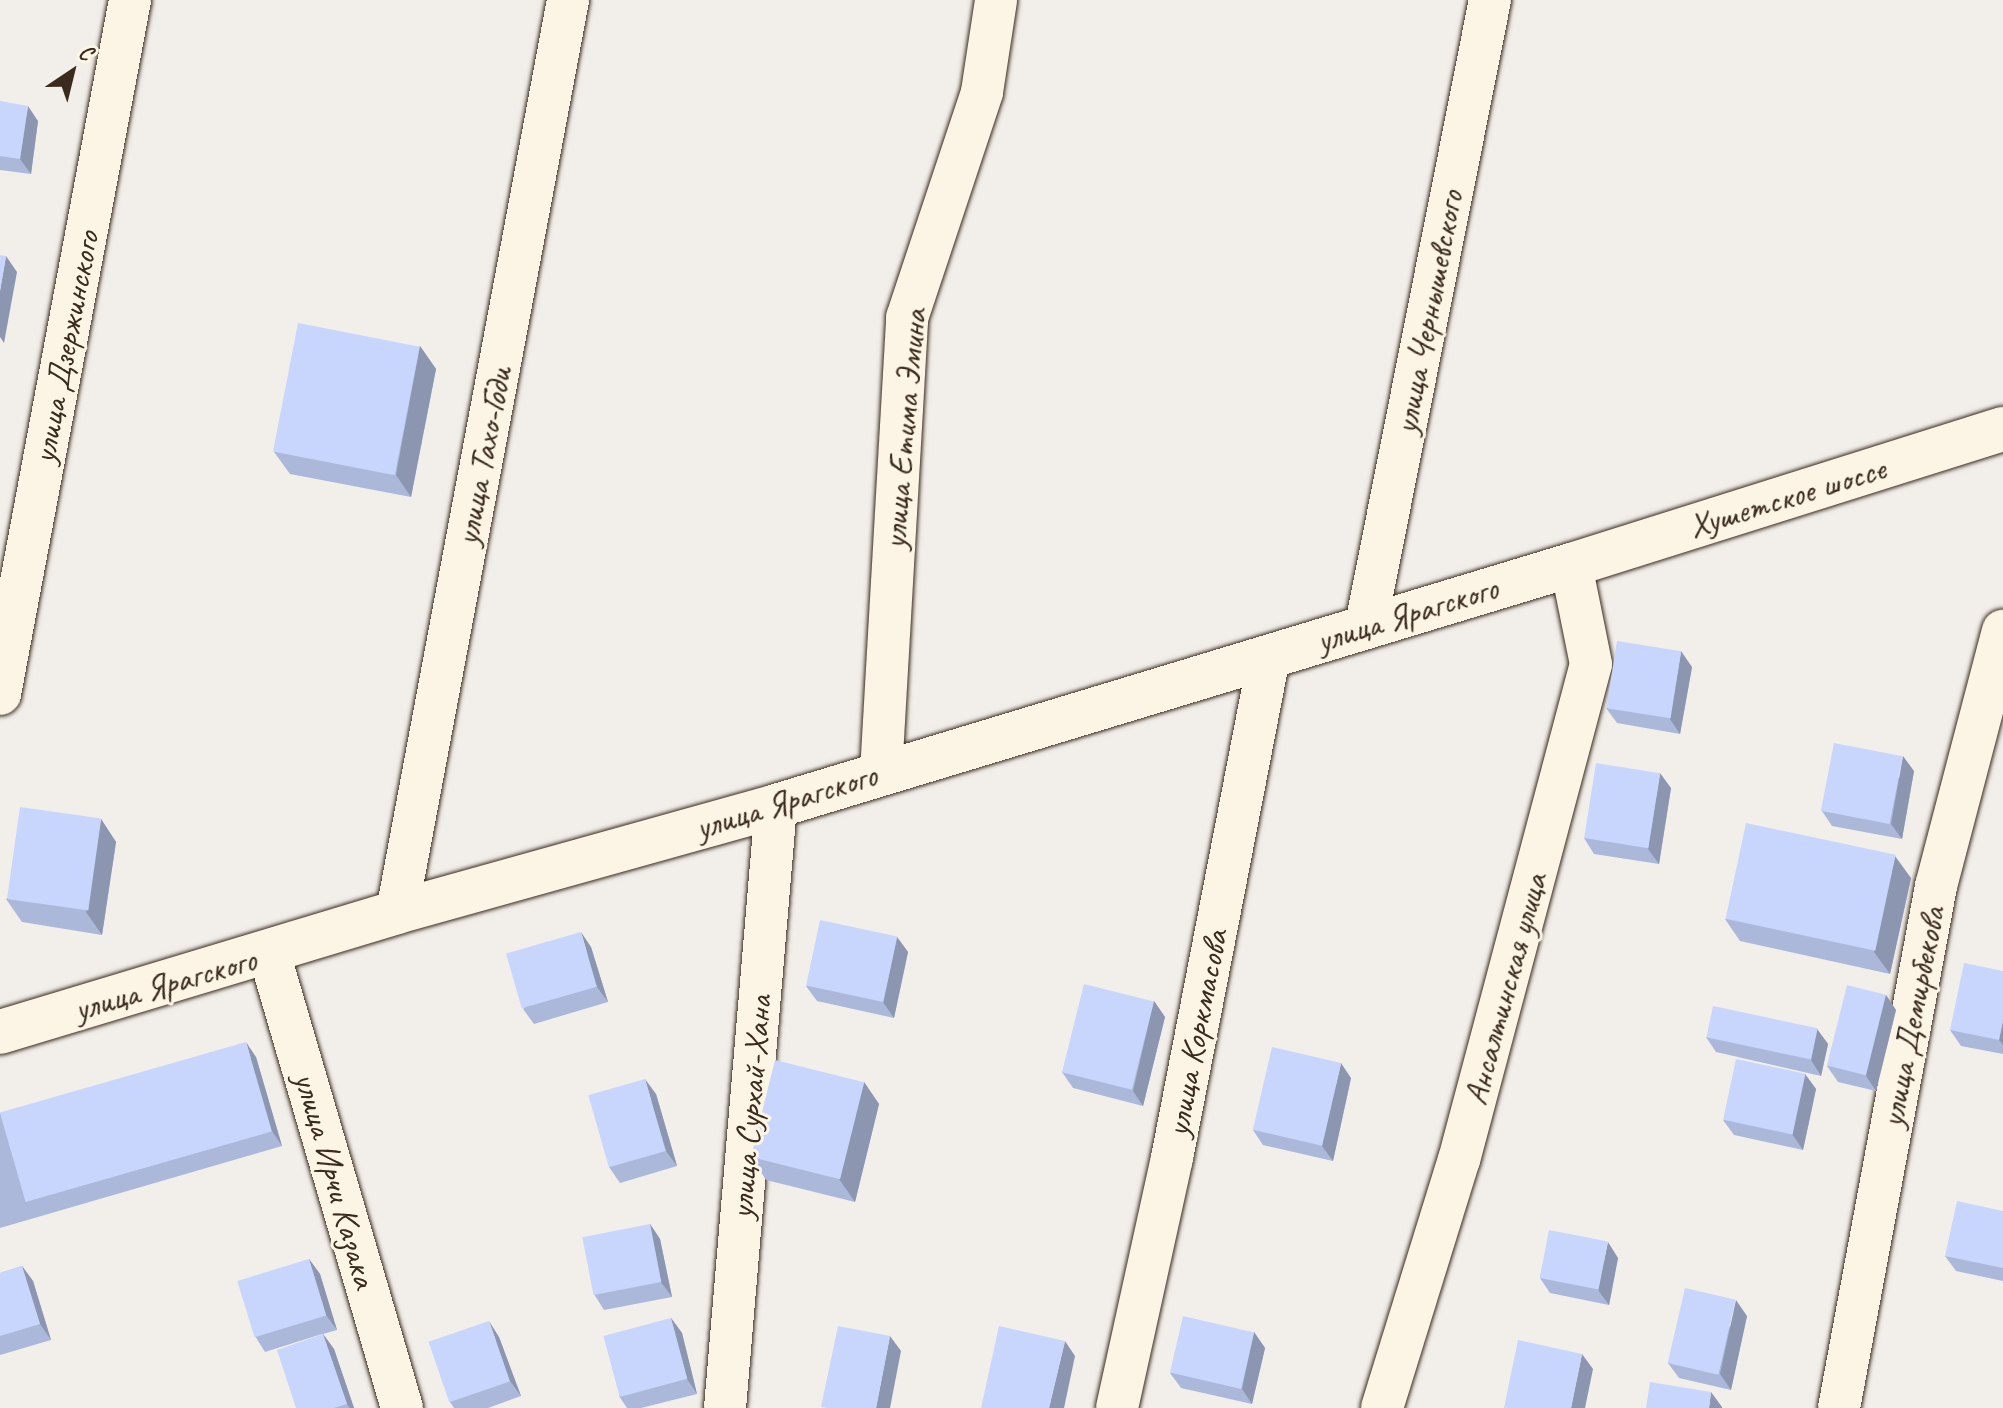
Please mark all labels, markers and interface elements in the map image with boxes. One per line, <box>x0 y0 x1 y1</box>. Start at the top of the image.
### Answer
north arrow <box>32 32 112 112</box>
text: С <box>73 38 98 67</box>
street label: улица Чернышевского <box>1384 187 1472 437</box>
street label: улица Дзержинского <box>23 229 107 465</box>
street label: улица Етима Эмина <box>873 309 935 549</box>
street label: улица Тахо-Годи <box>446 364 520 548</box>
street label: Хушетское шоссе <box>1683 448 1891 546</box>
street label: улица Ярагского <box>1311 567 1503 661</box>
street label: улица Ярагского <box>690 754 882 848</box>
street label: Ансалтинская улица <box>1454 867 1556 1111</box>
street label: улица Демирбекова <box>1871 903 1953 1131</box>
street label: улица Коркмасова <box>1156 928 1236 1138</box>
street label: улица Ярагского <box>69 938 261 1030</box>
street label: улица Сурхай-Хана <box>720 994 780 1220</box>
street label: улица Ирчи Казака <box>286 1068 386 1292</box>

